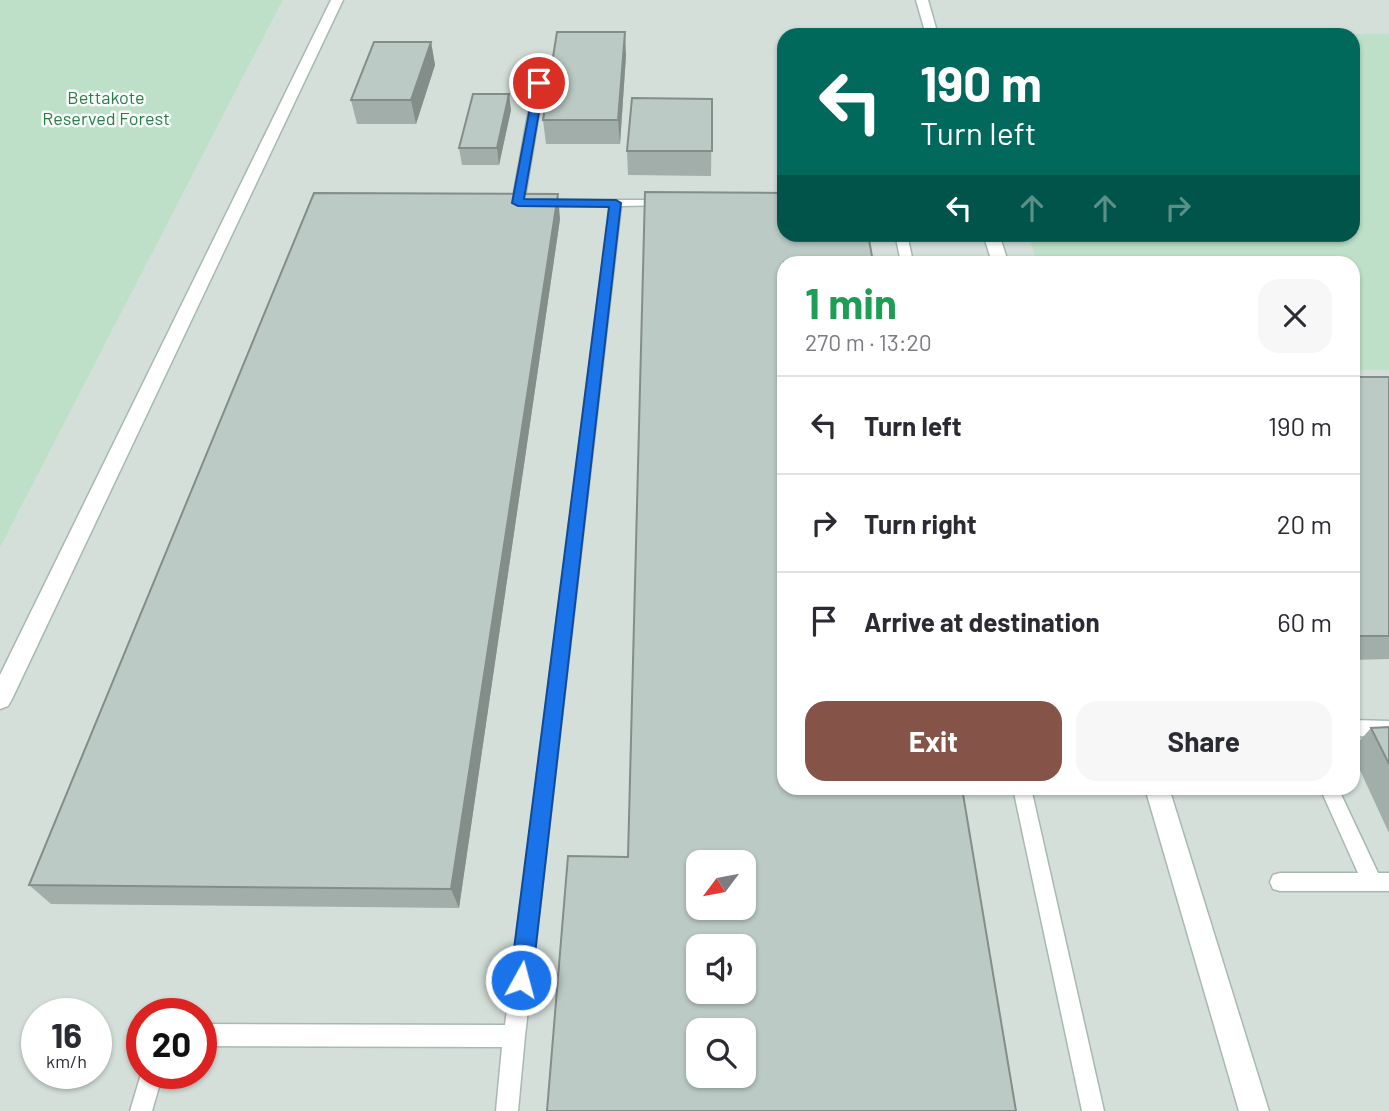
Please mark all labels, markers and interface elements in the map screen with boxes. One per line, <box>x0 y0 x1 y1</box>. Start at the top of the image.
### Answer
pin <box>509 53 569 113</box>
text: 190 m <box>920 53 1042 112</box>
icon: left <box>805 56 896 147</box>
icon: arrive <box>520 64 558 102</box>
park label: Bettakote Reserved Forest <box>42 86 170 129</box>
text: Turn left <box>920 113 1037 151</box>
icon: left <box>940 189 978 227</box>
icon: ahead <box>1013 189 1051 227</box>
icon: ahead <box>1086 189 1124 227</box>
icon: right <box>1159 189 1197 227</box>
text: 1 min <box>805 277 897 327</box>
button: close <box>1258 279 1332 353</box>
text: 270 m · 13:20 <box>805 328 932 356</box>
icon: left <box>805 406 843 444</box>
text: Turn left <box>864 410 962 441</box>
text: 190 m <box>1268 410 1332 441</box>
icon: right <box>805 504 843 542</box>
text: Turn right <box>864 508 977 539</box>
text: 20 m <box>1277 508 1332 539</box>
icon: arrive <box>805 602 843 640</box>
text: Arrive at destination <box>864 606 1100 637</box>
text: 60 m <box>1277 606 1332 637</box>
button: Exit <box>805 701 1062 781</box>
button: Share <box>1076 701 1332 781</box>
north arrow <box>686 850 756 920</box>
map controls <box>686 850 756 1088</box>
button: sound <box>686 934 756 1004</box>
position arrow <box>484 943 558 1017</box>
speed limit sign: 20 <box>126 998 217 1089</box>
text: 16 <box>51 1013 82 1055</box>
button: search <box>686 1018 756 1088</box>
text: km/h <box>46 1050 87 1072</box>

